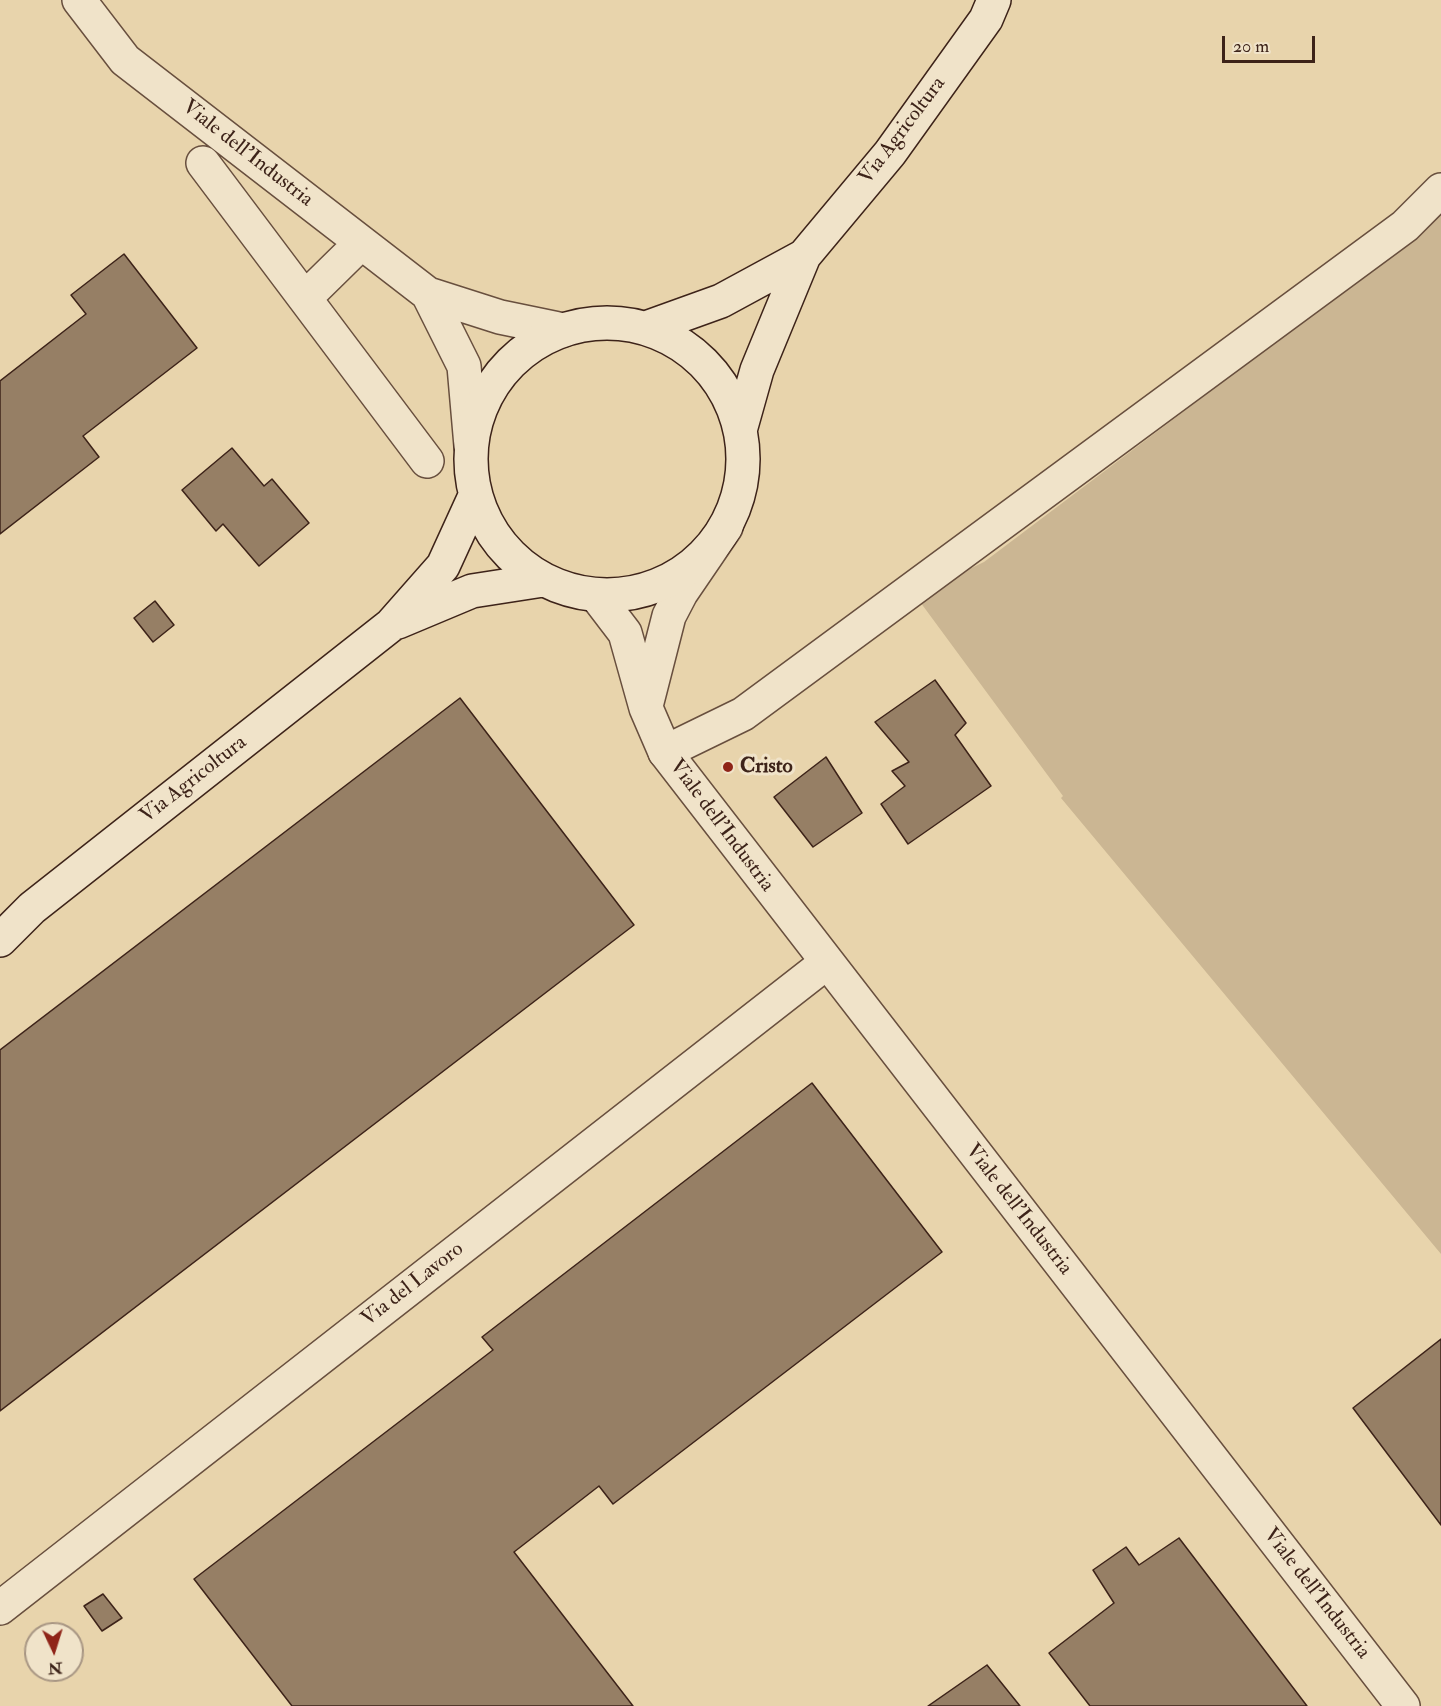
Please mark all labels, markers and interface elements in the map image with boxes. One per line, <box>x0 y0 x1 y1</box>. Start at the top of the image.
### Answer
scale bar <box>1225 24 1318 62</box>
text: 20 m <box>1233 35 1269 58</box>
street label: Via Agricoltura <box>854 72 952 190</box>
street label: Viale dell'Industria <box>177 95 317 213</box>
street label: Via Agricoltura <box>136 731 252 829</box>
place label: Cristo <box>740 754 793 780</box>
street label: Viale dell'Industria <box>663 755 779 897</box>
marker: Cristo <box>721 760 735 774</box>
street label: Viale dell'Industria <box>959 1140 1077 1280</box>
street label: Via del Lavoro <box>357 1237 469 1333</box>
street label: Viale dell'Industria <box>1257 1524 1375 1664</box>
north arrow <box>24 1622 84 1682</box>
text: N <box>47 1657 63 1678</box>

